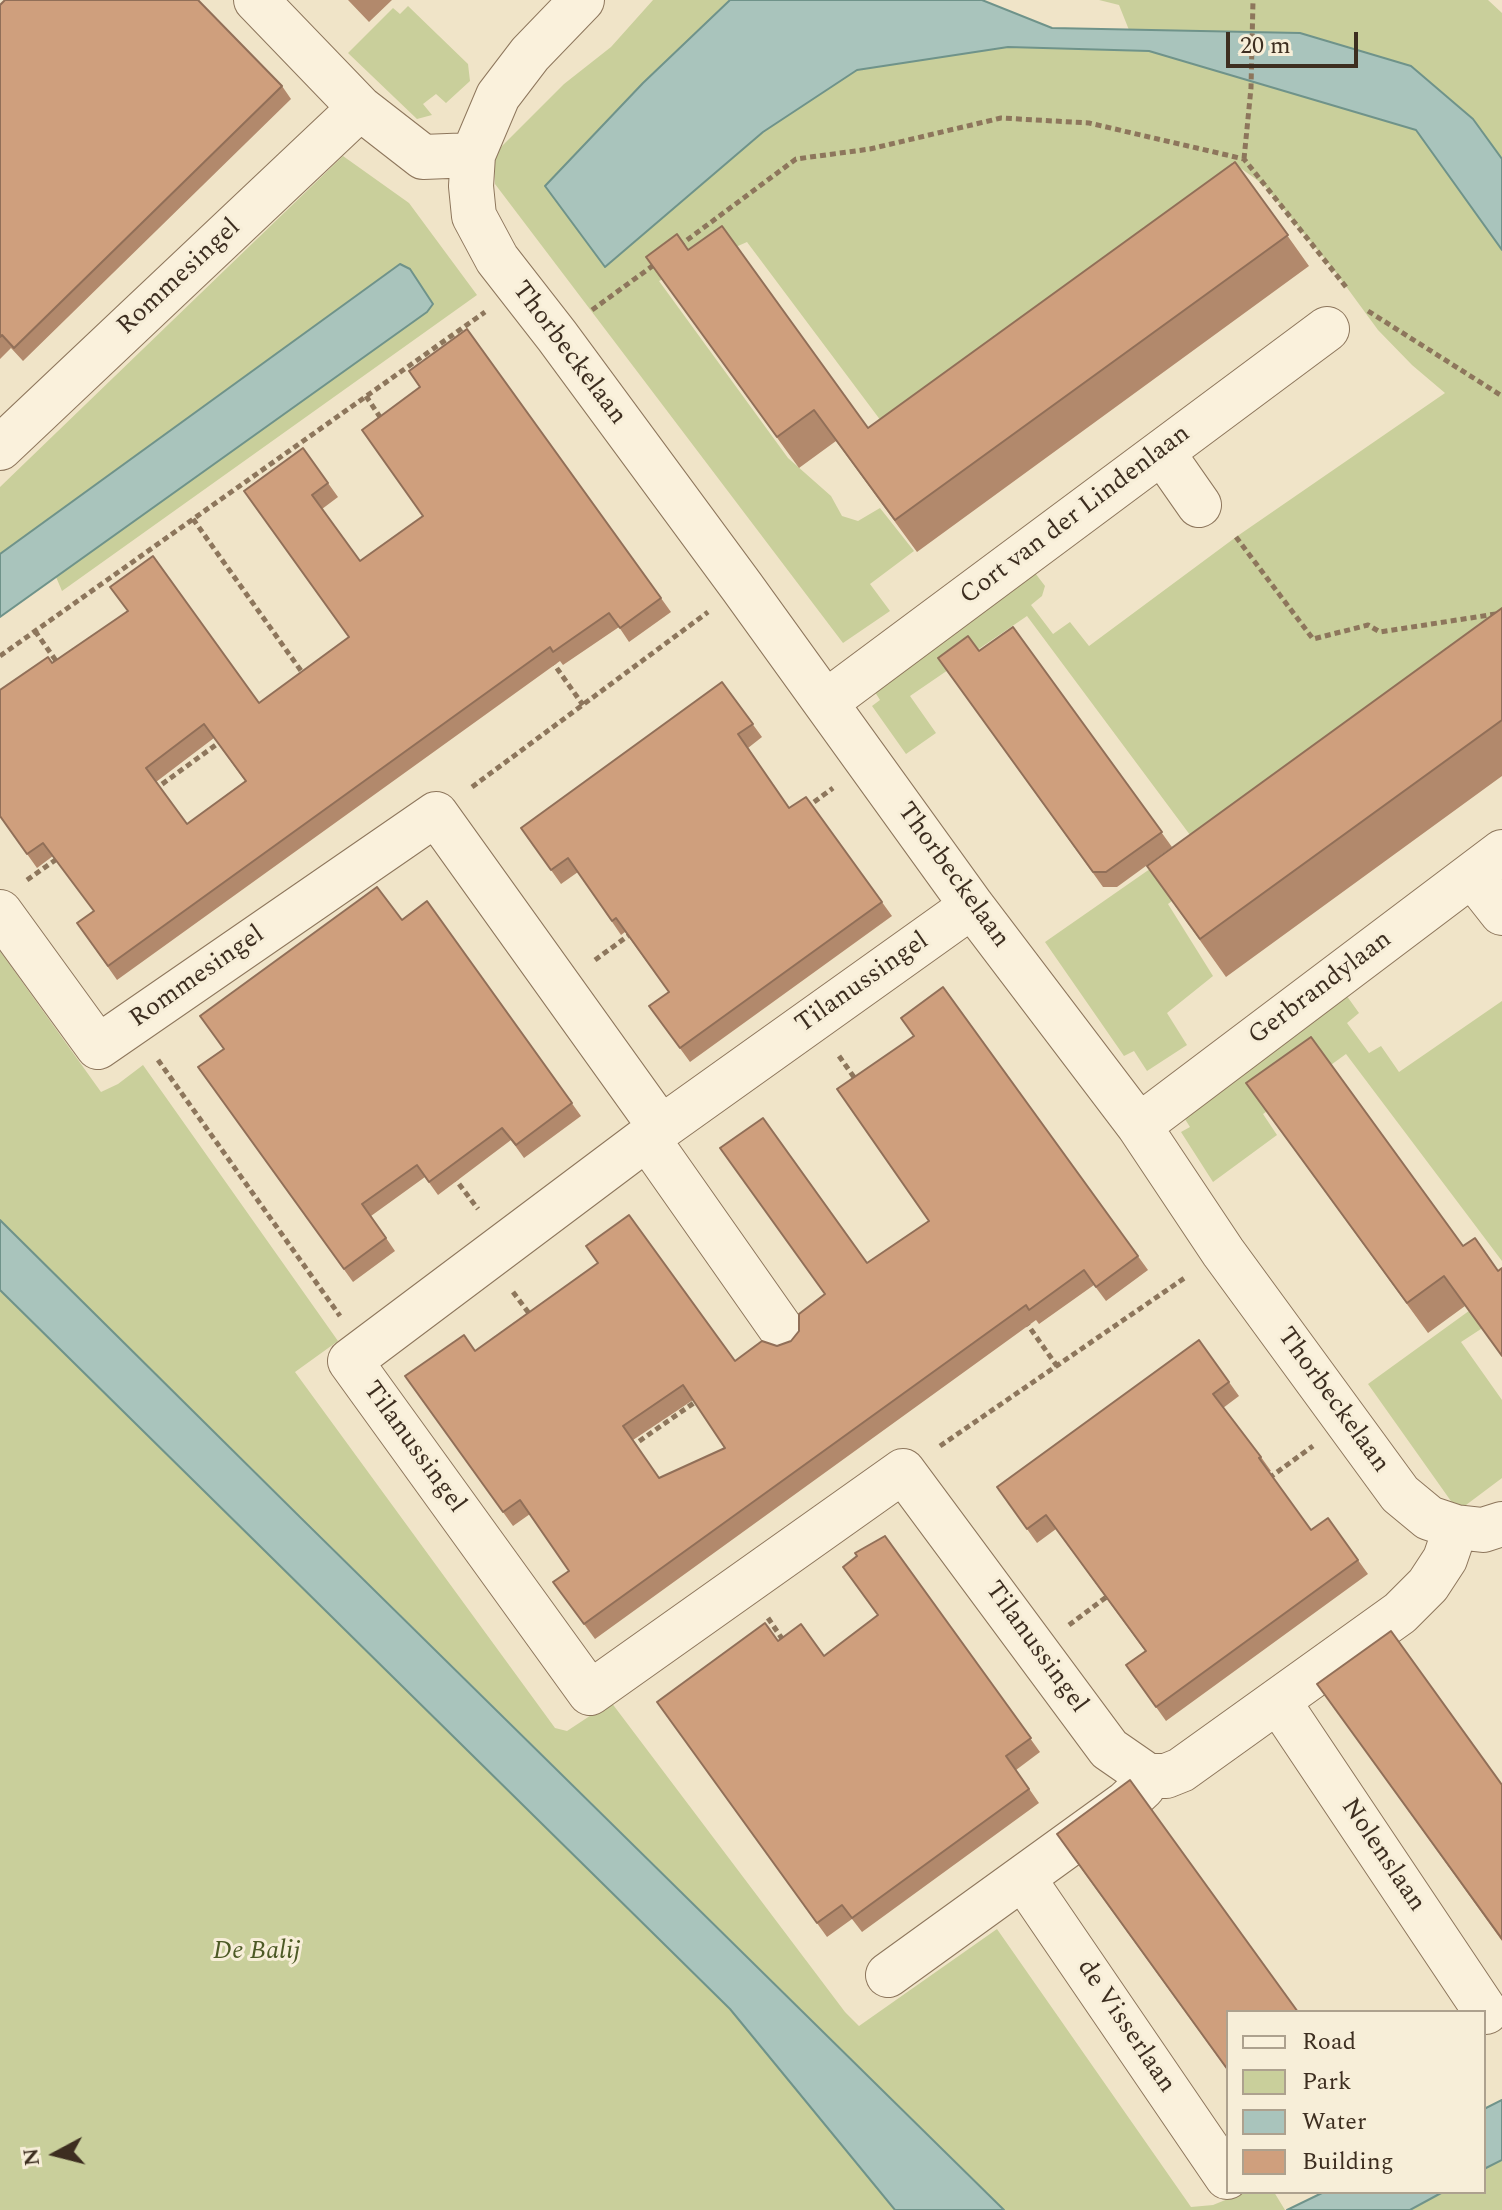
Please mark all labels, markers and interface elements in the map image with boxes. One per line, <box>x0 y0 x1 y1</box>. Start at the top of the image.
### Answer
scale bar <box>1230 16 1362 66</box>
text: 20 m <box>1240 28 1291 64</box>
street label: Rommesingel <box>112 213 248 343</box>
street label: Thorbeckelaan <box>504 276 632 432</box>
street label: Cort van der Lindenlaan <box>955 419 1197 613</box>
street label: Thorbeckelaan <box>889 797 1015 955</box>
street label: Rommesingel <box>125 920 271 1036</box>
street label: Gerbrandylaan <box>1243 925 1399 1053</box>
street label: Tilanussingel <box>790 927 936 1041</box>
street label: Thorbeckelaan <box>1269 1322 1395 1480</box>
street label: Tilanussingel <box>355 1376 471 1520</box>
street label: Tilanussingel <box>977 1576 1093 1720</box>
street label: Nolenslaan <box>1333 1794 1431 1918</box>
park label: De Balij <box>213 1937 301 1969</box>
street label: de Visserlaan <box>1069 1954 1181 2100</box>
legend <box>1226 2010 1486 2194</box>
text: Road <box>1302 2024 1356 2060</box>
text: Park <box>1302 2064 1352 2100</box>
text: Water <box>1302 2104 1366 2140</box>
north arrow <box>16 2114 96 2194</box>
text: Building <box>1302 2144 1394 2180</box>
text: N <box>14 2146 49 2168</box>

